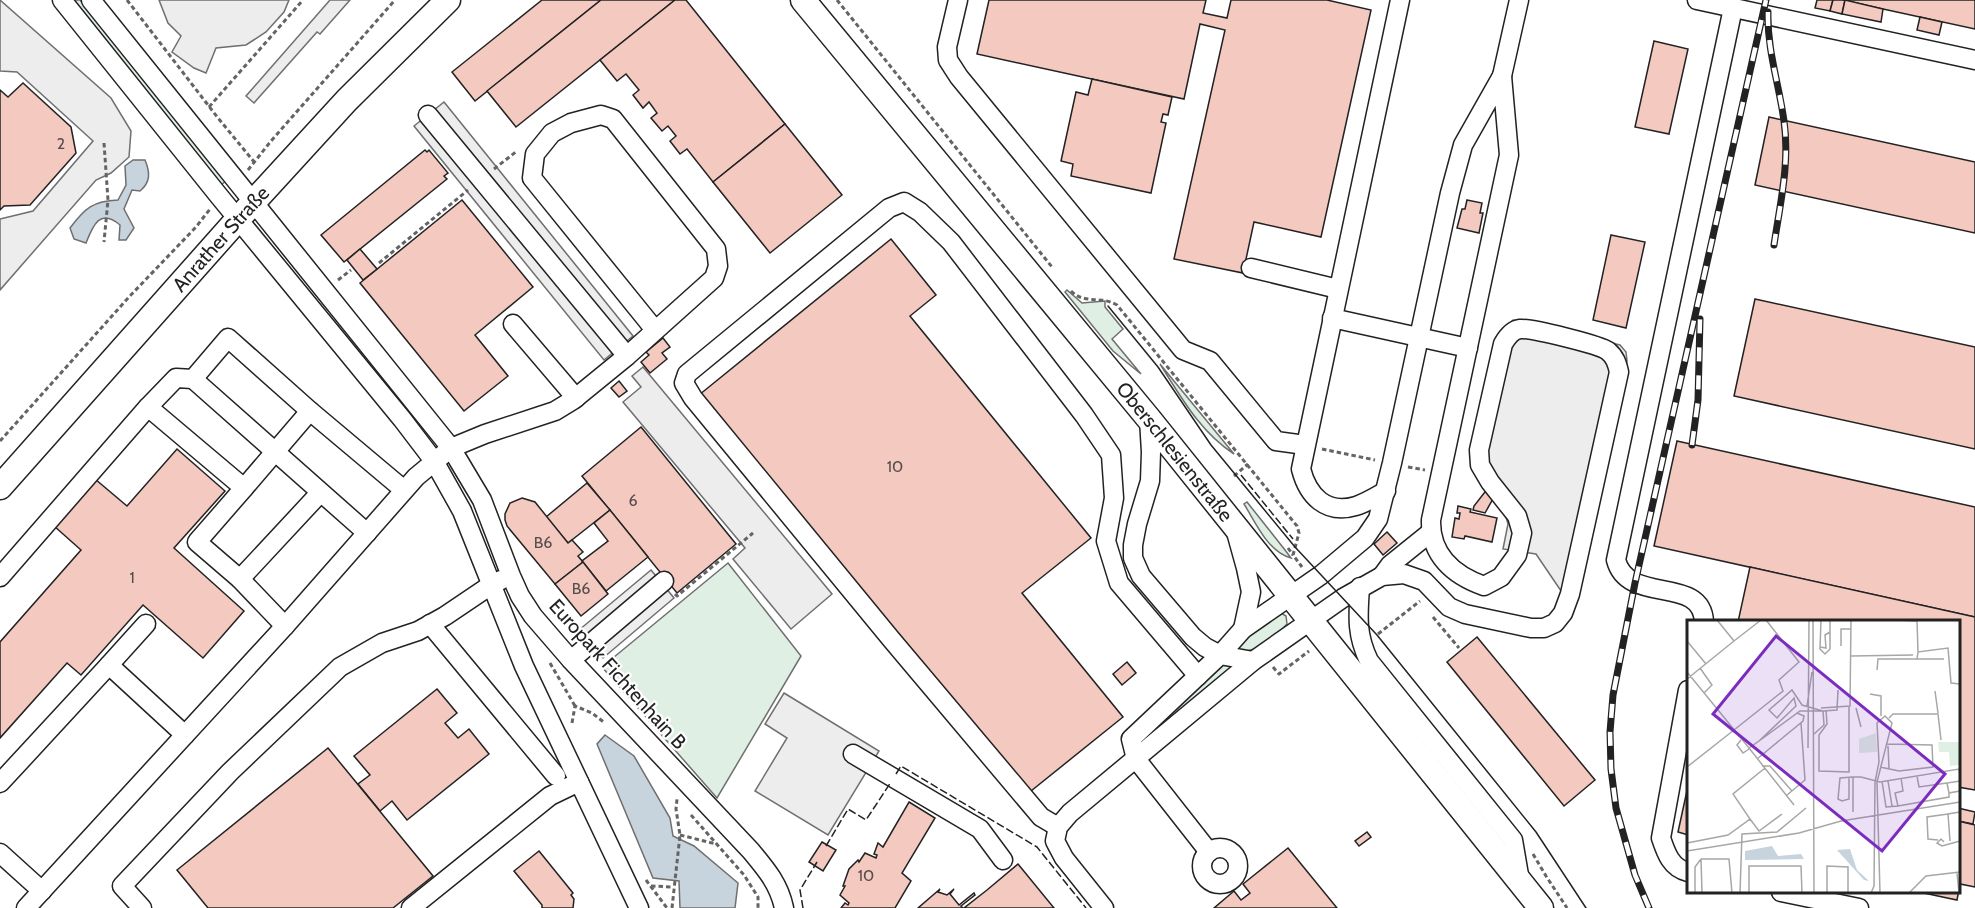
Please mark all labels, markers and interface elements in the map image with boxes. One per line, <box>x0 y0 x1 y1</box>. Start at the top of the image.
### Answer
house number: 2 <box>57 134 65 153</box>
street label: Anrather Straße <box>167 181 274 297</box>
street label: Oberschlesienstraße <box>1111 377 1238 526</box>
house number: 10 <box>887 457 903 476</box>
house number: 6 <box>628 491 638 510</box>
house number: B6 <box>534 533 552 552</box>
house number: 1 <box>129 568 135 587</box>
house number: B6 <box>572 579 590 598</box>
street label: Europark Fichtenhain B <box>544 594 692 754</box>
inset map <box>1687 620 1960 893</box>
house number: 10 <box>858 866 874 885</box>

